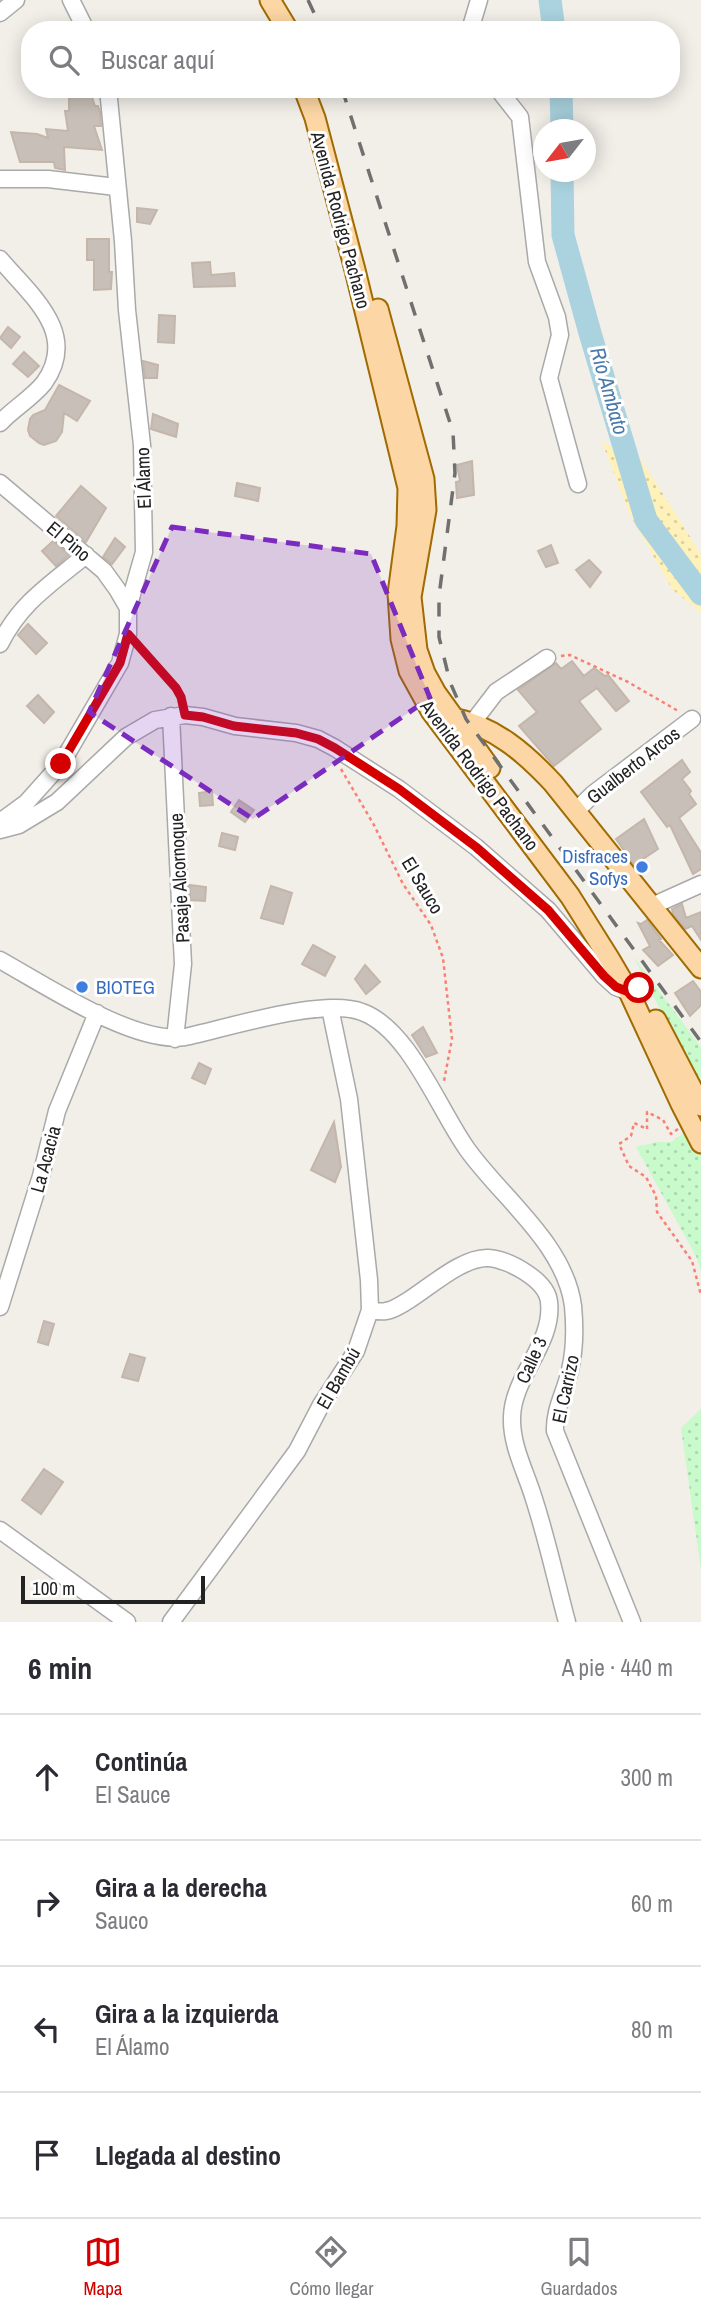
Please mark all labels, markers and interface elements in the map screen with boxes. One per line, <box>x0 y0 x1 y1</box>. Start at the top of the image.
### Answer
search box <box>21 21 680 98</box>
icon: search <box>45 41 83 79</box>
text: Buscar aquí <box>101 42 215 77</box>
north arrow <box>533 119 596 182</box>
street label: Avenida Rodrigo Pachano <box>305 128 377 312</box>
water label: Río Ambato <box>583 344 636 438</box>
street label: El Álamo <box>129 447 157 509</box>
street label: El Pino <box>41 515 97 567</box>
street label: Avenida Rodrigo Pachano <box>414 694 545 856</box>
street label: Gualberto Arcos <box>581 720 685 810</box>
route end <box>45 748 76 779</box>
street label: Pasaje Alcornoque <box>163 812 195 944</box>
place label: Disfraces Sofys <box>562 843 628 891</box>
street label: El Sauco <box>396 852 450 918</box>
marker: Disfraces Sofys <box>634 859 650 875</box>
route start <box>623 972 654 1003</box>
place label: BIOTEG <box>96 974 155 1000</box>
marker: BIOTEG <box>74 979 90 995</box>
street label: La Acacia <box>24 1122 66 1195</box>
street label: Calle 3 <box>509 1333 553 1387</box>
street label: El Bambú <box>310 1342 366 1414</box>
street label: El Carrizo <box>545 1352 585 1426</box>
scale bar <box>21 1573 205 1605</box>
text: 100 m <box>32 1575 75 1601</box>
text: 6 min <box>28 1648 92 1688</box>
text: A pie · 440 m <box>562 1652 673 1683</box>
text: Continúa <box>95 1744 187 1779</box>
icon: ahead <box>28 1758 66 1796</box>
text: 300 m <box>621 1762 673 1793</box>
text: El Sauce <box>95 1779 171 1810</box>
text: Gira a la derecha <box>95 1870 267 1905</box>
icon: right <box>28 1884 66 1922</box>
text: 60 m <box>631 1888 673 1919</box>
text: Sauco <box>95 1905 148 1936</box>
text: Gira a la izquierda <box>95 1996 279 2031</box>
icon: left <box>28 2010 66 2048</box>
text: 80 m <box>631 2014 673 2045</box>
text: El Álamo <box>95 2031 169 2062</box>
icon: arrive <box>28 2136 66 2174</box>
text: Llegada al destino <box>95 2138 281 2173</box>
tab: Mapa <box>83 2233 122 2301</box>
tab: Cómo llegar <box>289 2233 373 2301</box>
tab: Guardados <box>540 2233 617 2301</box>

